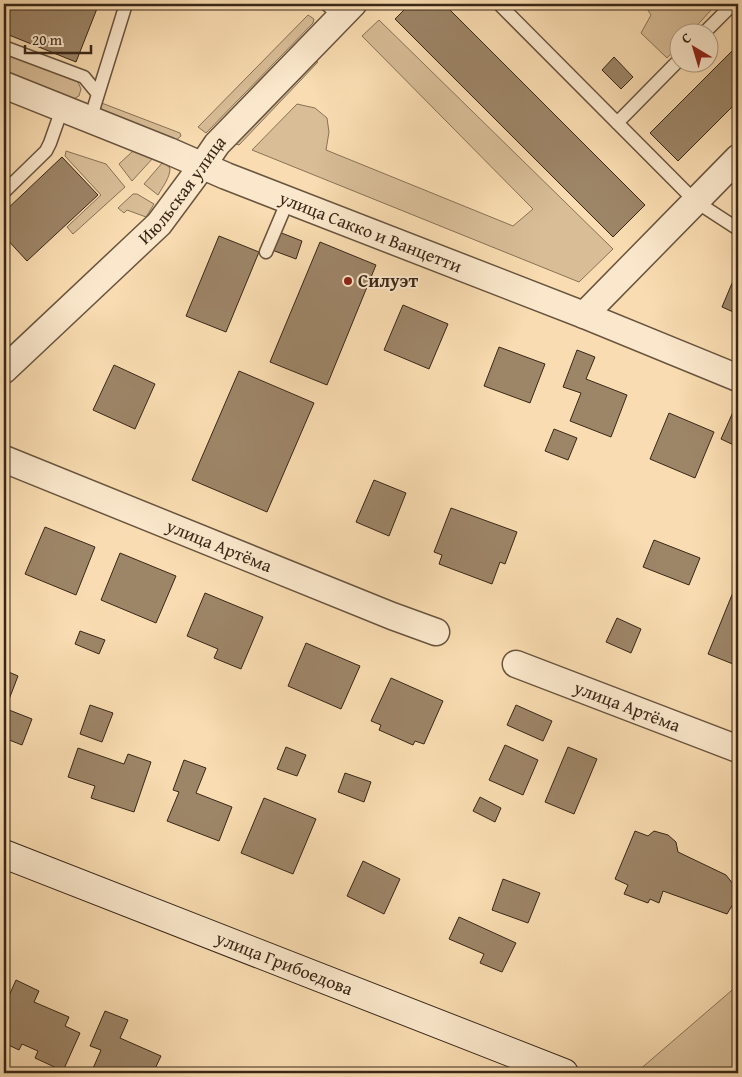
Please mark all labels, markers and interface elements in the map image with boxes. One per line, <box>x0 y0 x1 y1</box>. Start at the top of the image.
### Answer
scale bar <box>25 22 91 54</box>
north arrow <box>670 22 720 72</box>
text: С <box>677 27 695 48</box>
text: 20 m <box>32 29 63 50</box>
street label: Июльская улица <box>132 128 232 250</box>
street label: улица Сакко и Ванцетти <box>275 184 466 279</box>
place label: Силуэт <box>358 267 418 294</box>
marker: Силуэт <box>342 275 354 287</box>
street label: улица Артёма <box>161 512 277 579</box>
street label: улица Артёма <box>569 673 685 739</box>
street label: улица Грибоедова <box>211 924 357 1002</box>

